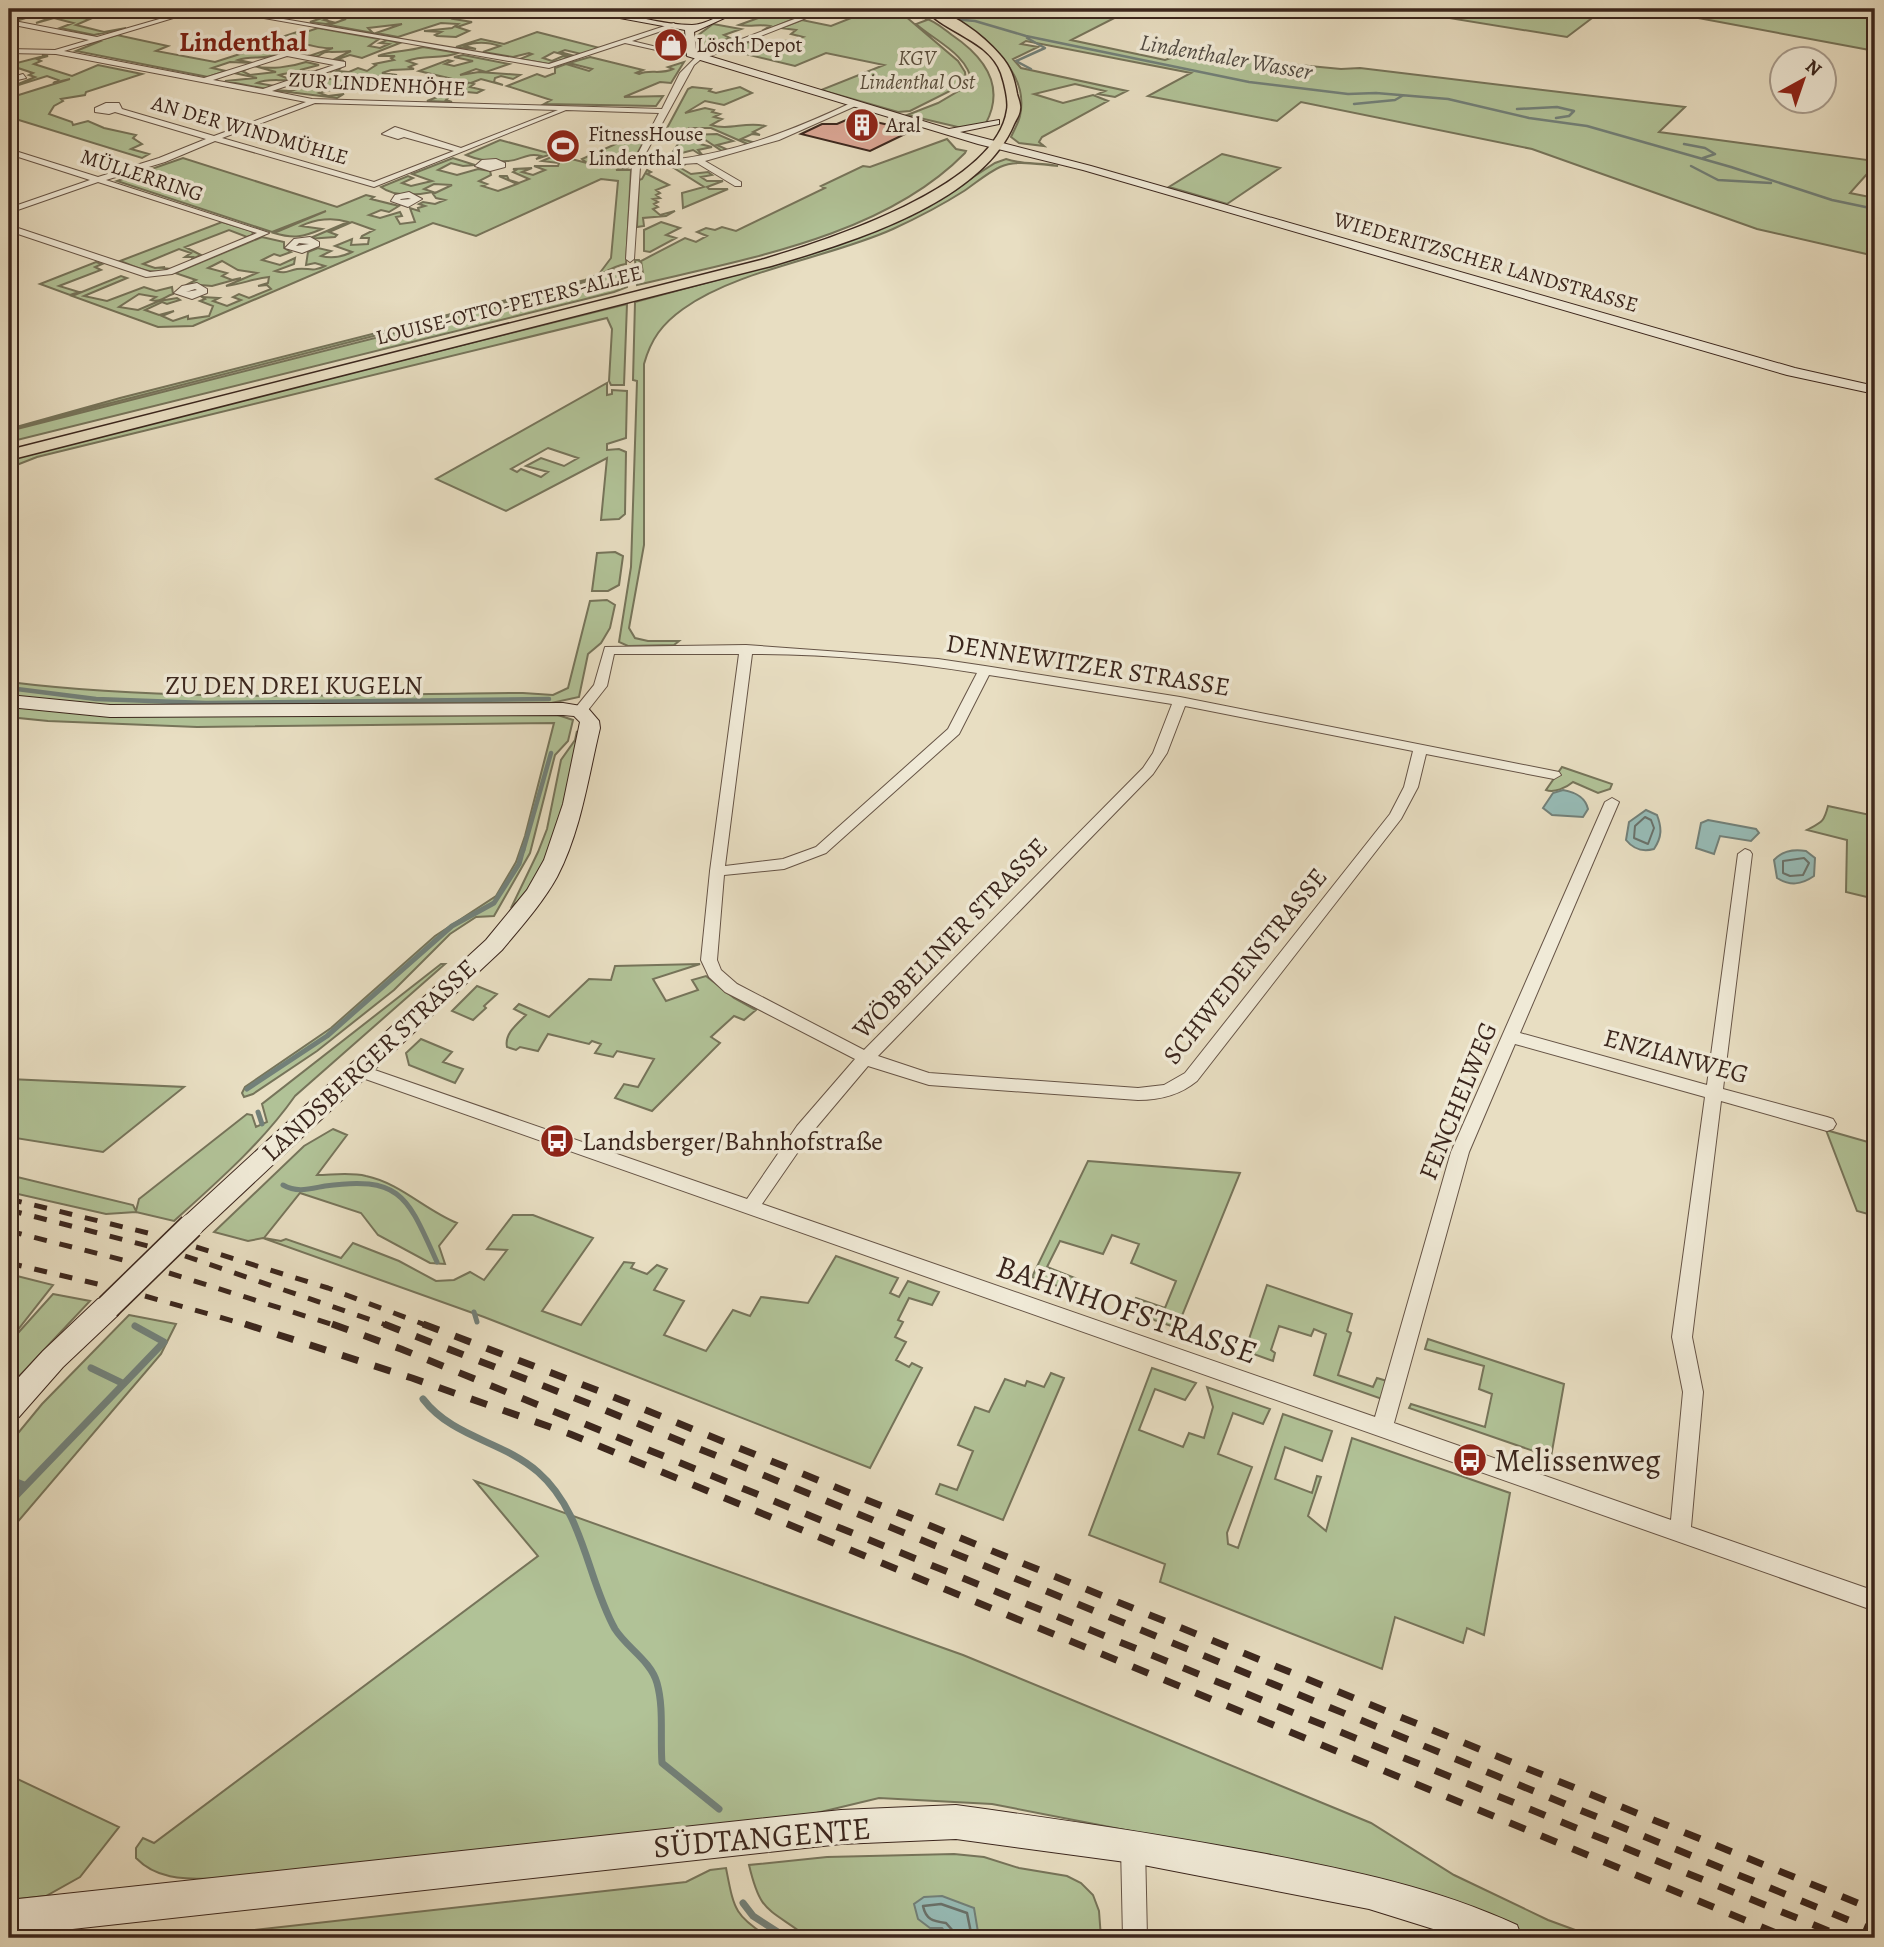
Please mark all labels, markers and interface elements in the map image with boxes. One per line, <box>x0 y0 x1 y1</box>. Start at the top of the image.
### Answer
district label: Lindenthal <box>179 23 308 61</box>
shop icon: Lösch Depot <box>652 26 690 64</box>
water label: Lindenthaler Wasser <box>1137 27 1316 88</box>
place label: Lösch Depot <box>696 31 803 59</box>
park label: KGV Lindenthal Ost <box>859 44 976 96</box>
north arrow <box>1769 46 1839 116</box>
text: N <box>1800 53 1827 82</box>
street label: ZUR LINDENHÖHE <box>288 65 466 103</box>
street label: AN DER WINDMÜHLE <box>147 88 352 171</box>
building icon: Aral <box>843 106 881 144</box>
place label: Aral <box>885 111 921 139</box>
place label: FitnessHouse Lindenthal <box>588 120 703 172</box>
sports icon: FitnessHouse Lindenthal <box>544 127 582 165</box>
street label: MÜLLERRING <box>77 142 207 208</box>
street label: WIEDERITZSCHER LANDSTRASSE <box>1330 205 1641 319</box>
street label: LOUISE-OTTO-PETERS-ALLEE <box>373 258 645 352</box>
street label: DENNEWITZER STRASSE <box>944 625 1232 705</box>
street label: ZU DEN DREI KUGELN <box>165 668 423 703</box>
street label: WÖBBELINER STRASSE <box>844 830 1055 1047</box>
street label: SCHWEDENSTRASSE <box>1155 860 1335 1072</box>
street label: LANDSBERGER STRASSE <box>254 951 484 1169</box>
street label: FENCHELWEG <box>1410 1017 1506 1185</box>
street label: ENZIANWEG <box>1600 1020 1752 1092</box>
bus stop icon: Landsberger/Bahnhofstraße <box>538 1122 576 1160</box>
place label: Landsberger/Bahnhofstraße <box>582 1124 883 1159</box>
street label: BAHNHOFSTRASSE <box>991 1244 1263 1374</box>
place label: Melissenweg <box>1494 1438 1661 1482</box>
bus stop icon: Melissenweg <box>1451 1441 1489 1479</box>
street label: SÜDTANGENTE <box>651 1806 873 1868</box>

